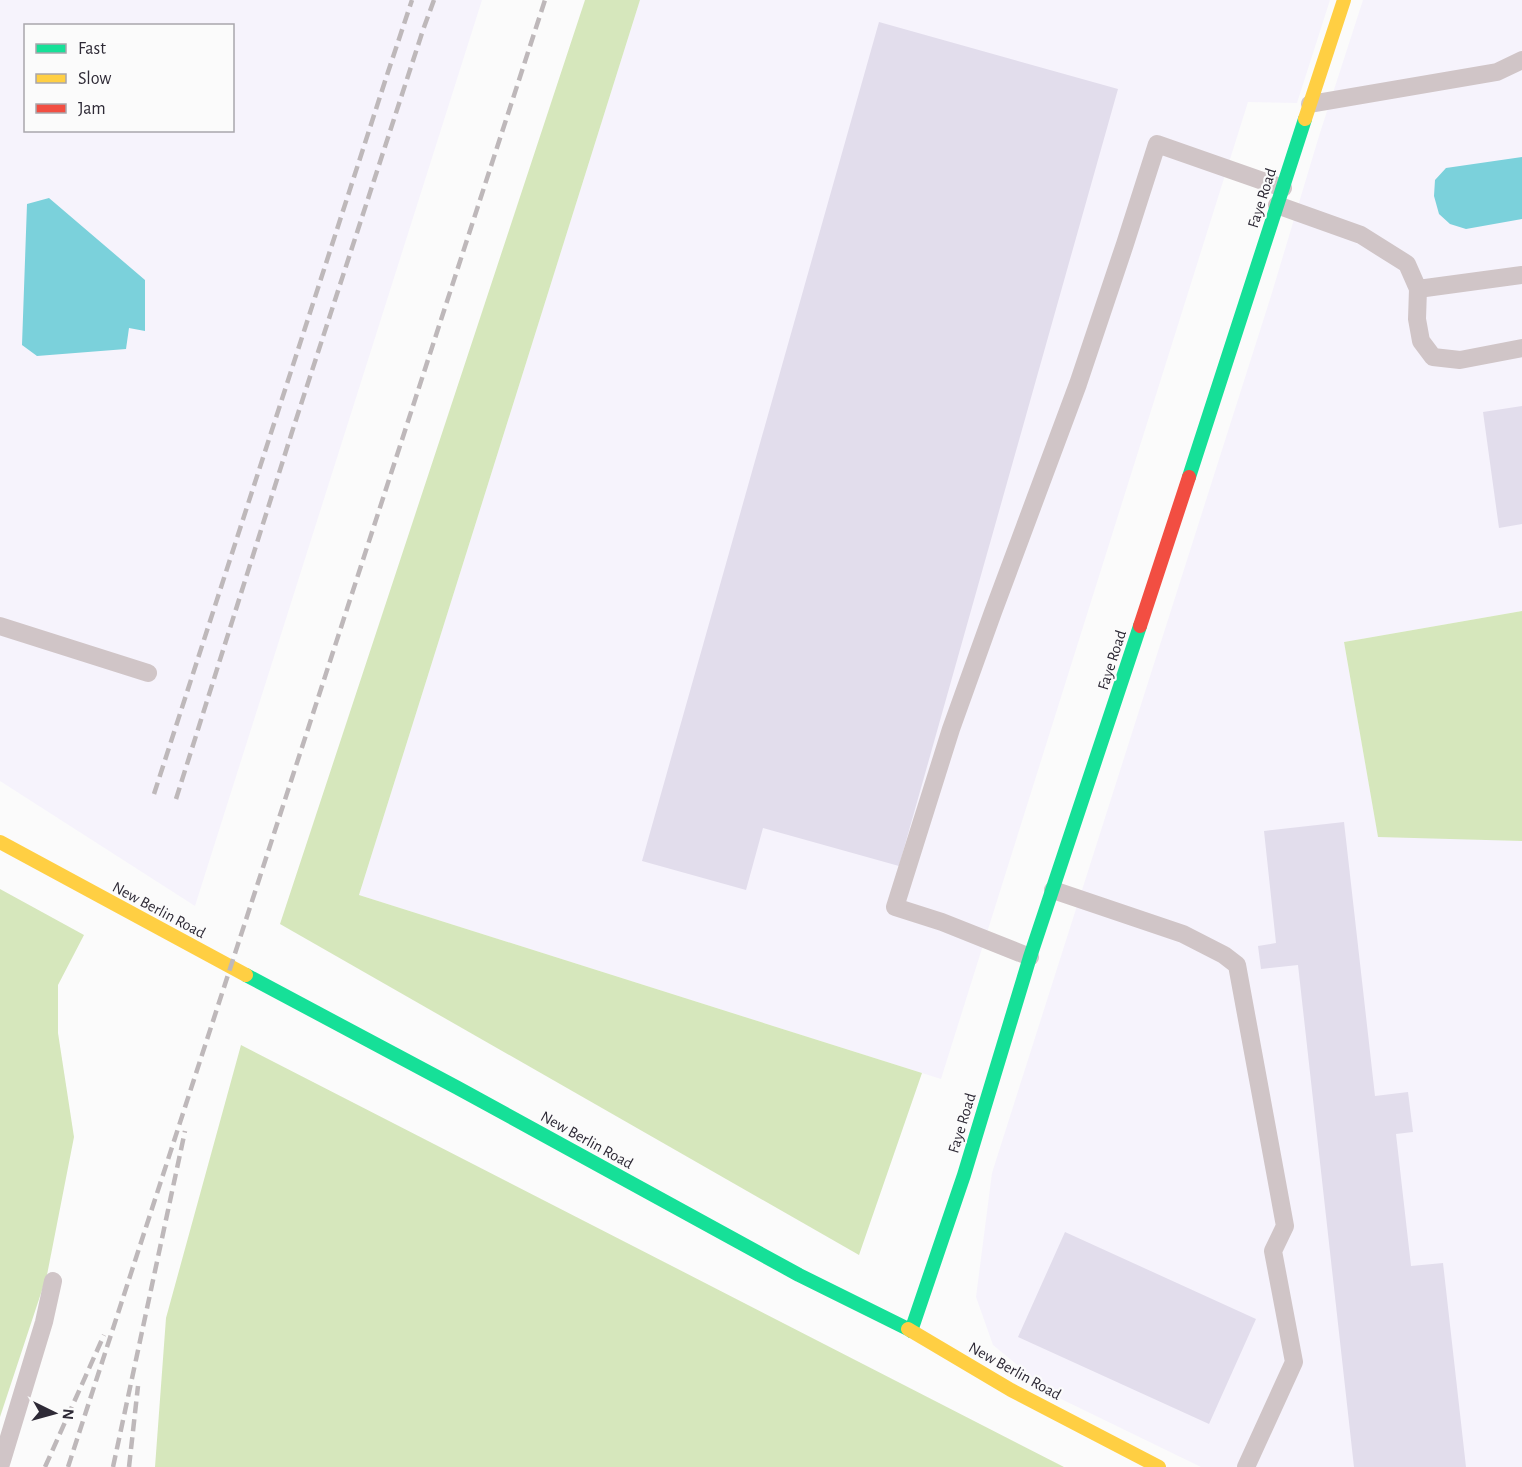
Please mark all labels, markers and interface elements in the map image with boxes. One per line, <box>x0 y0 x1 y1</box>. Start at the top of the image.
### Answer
legend <box>24 24 234 132</box>
text: Fast <box>78 40 106 58</box>
text: Slow <box>78 70 111 88</box>
text: Jam <box>78 100 106 118</box>
street label: Faye Road <box>1245 166 1280 230</box>
street label: Faye Road <box>1095 628 1130 692</box>
street label: New Berlin Road <box>110 879 208 941</box>
street label: Faye Road <box>945 1091 980 1155</box>
street label: New Berlin Road <box>538 1108 636 1172</box>
street label: New Berlin Road <box>966 1339 1064 1403</box>
north arrow <box>24 1383 84 1443</box>
text: N <box>59 1408 76 1420</box>

